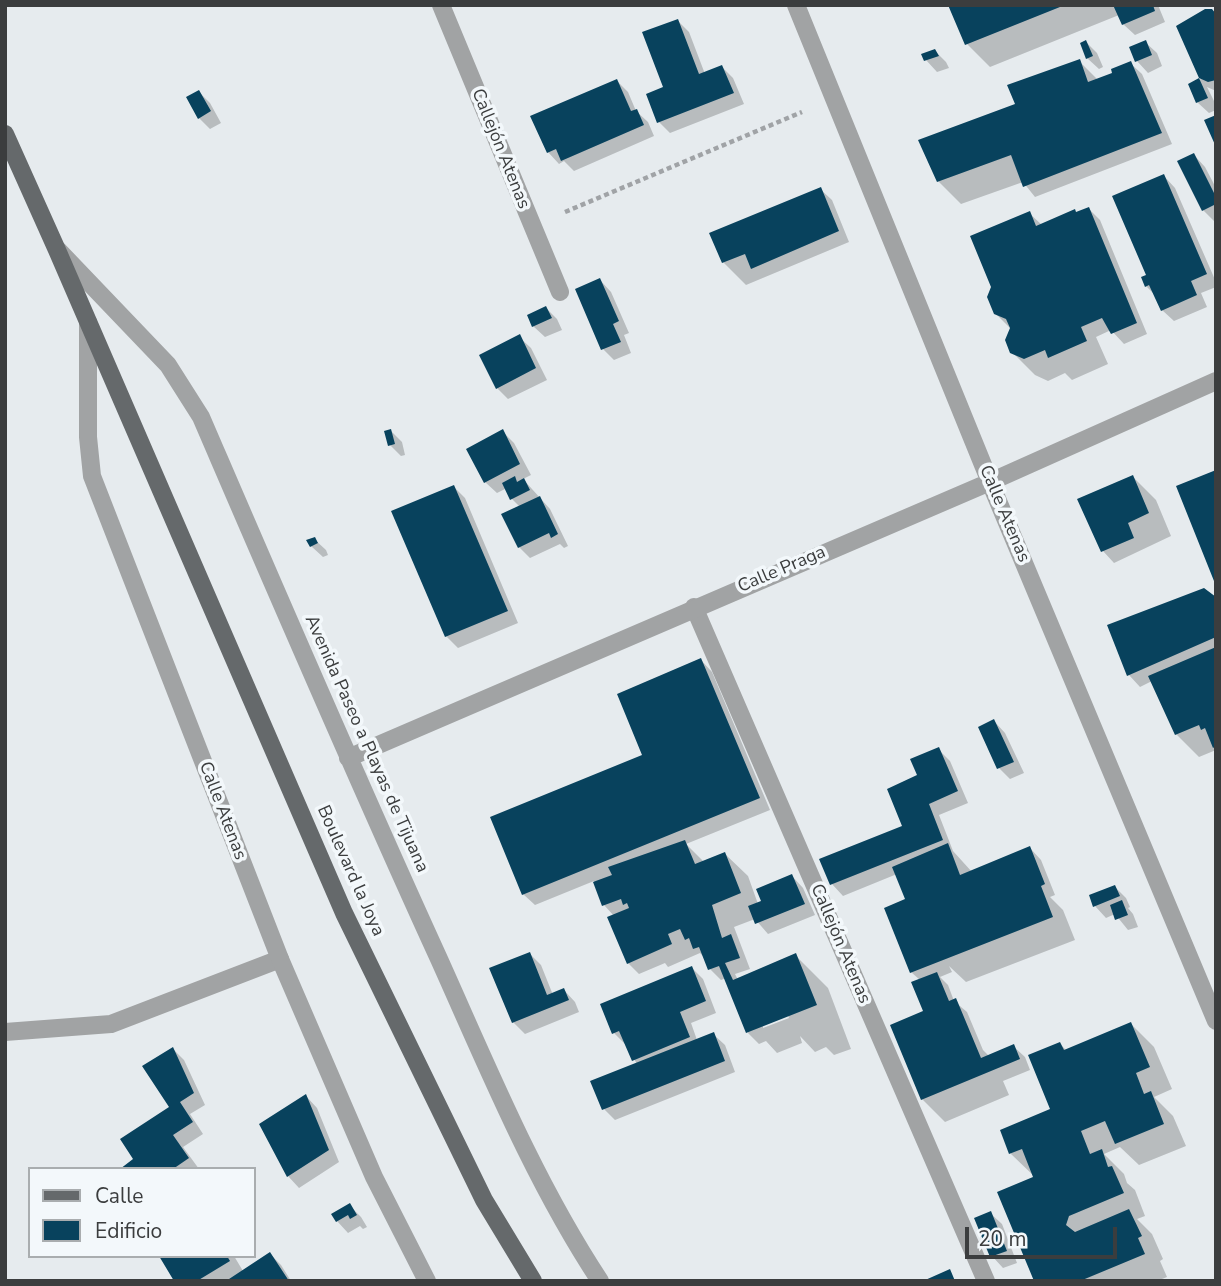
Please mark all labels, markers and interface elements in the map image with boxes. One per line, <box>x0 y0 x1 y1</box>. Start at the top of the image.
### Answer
street label: Callejón Atenas <box>466 86 534 212</box>
street label: Calle Atenas <box>974 462 1034 566</box>
street label: Calle Praga <box>735 542 829 598</box>
street label: Avenida Paseo a Playas de Tijuana <box>299 612 433 876</box>
street label: Calle Atenas <box>193 759 251 863</box>
street label: Boulevard la Joya <box>311 802 389 940</box>
street label: Callejón Atenas <box>805 881 875 1007</box>
legend <box>28 1167 256 1258</box>
text: Calle <box>95 1182 143 1210</box>
scale bar <box>969 1212 1121 1256</box>
text: Edificio <box>95 1217 162 1245</box>
text: 20 m <box>978 1225 1027 1253</box>

